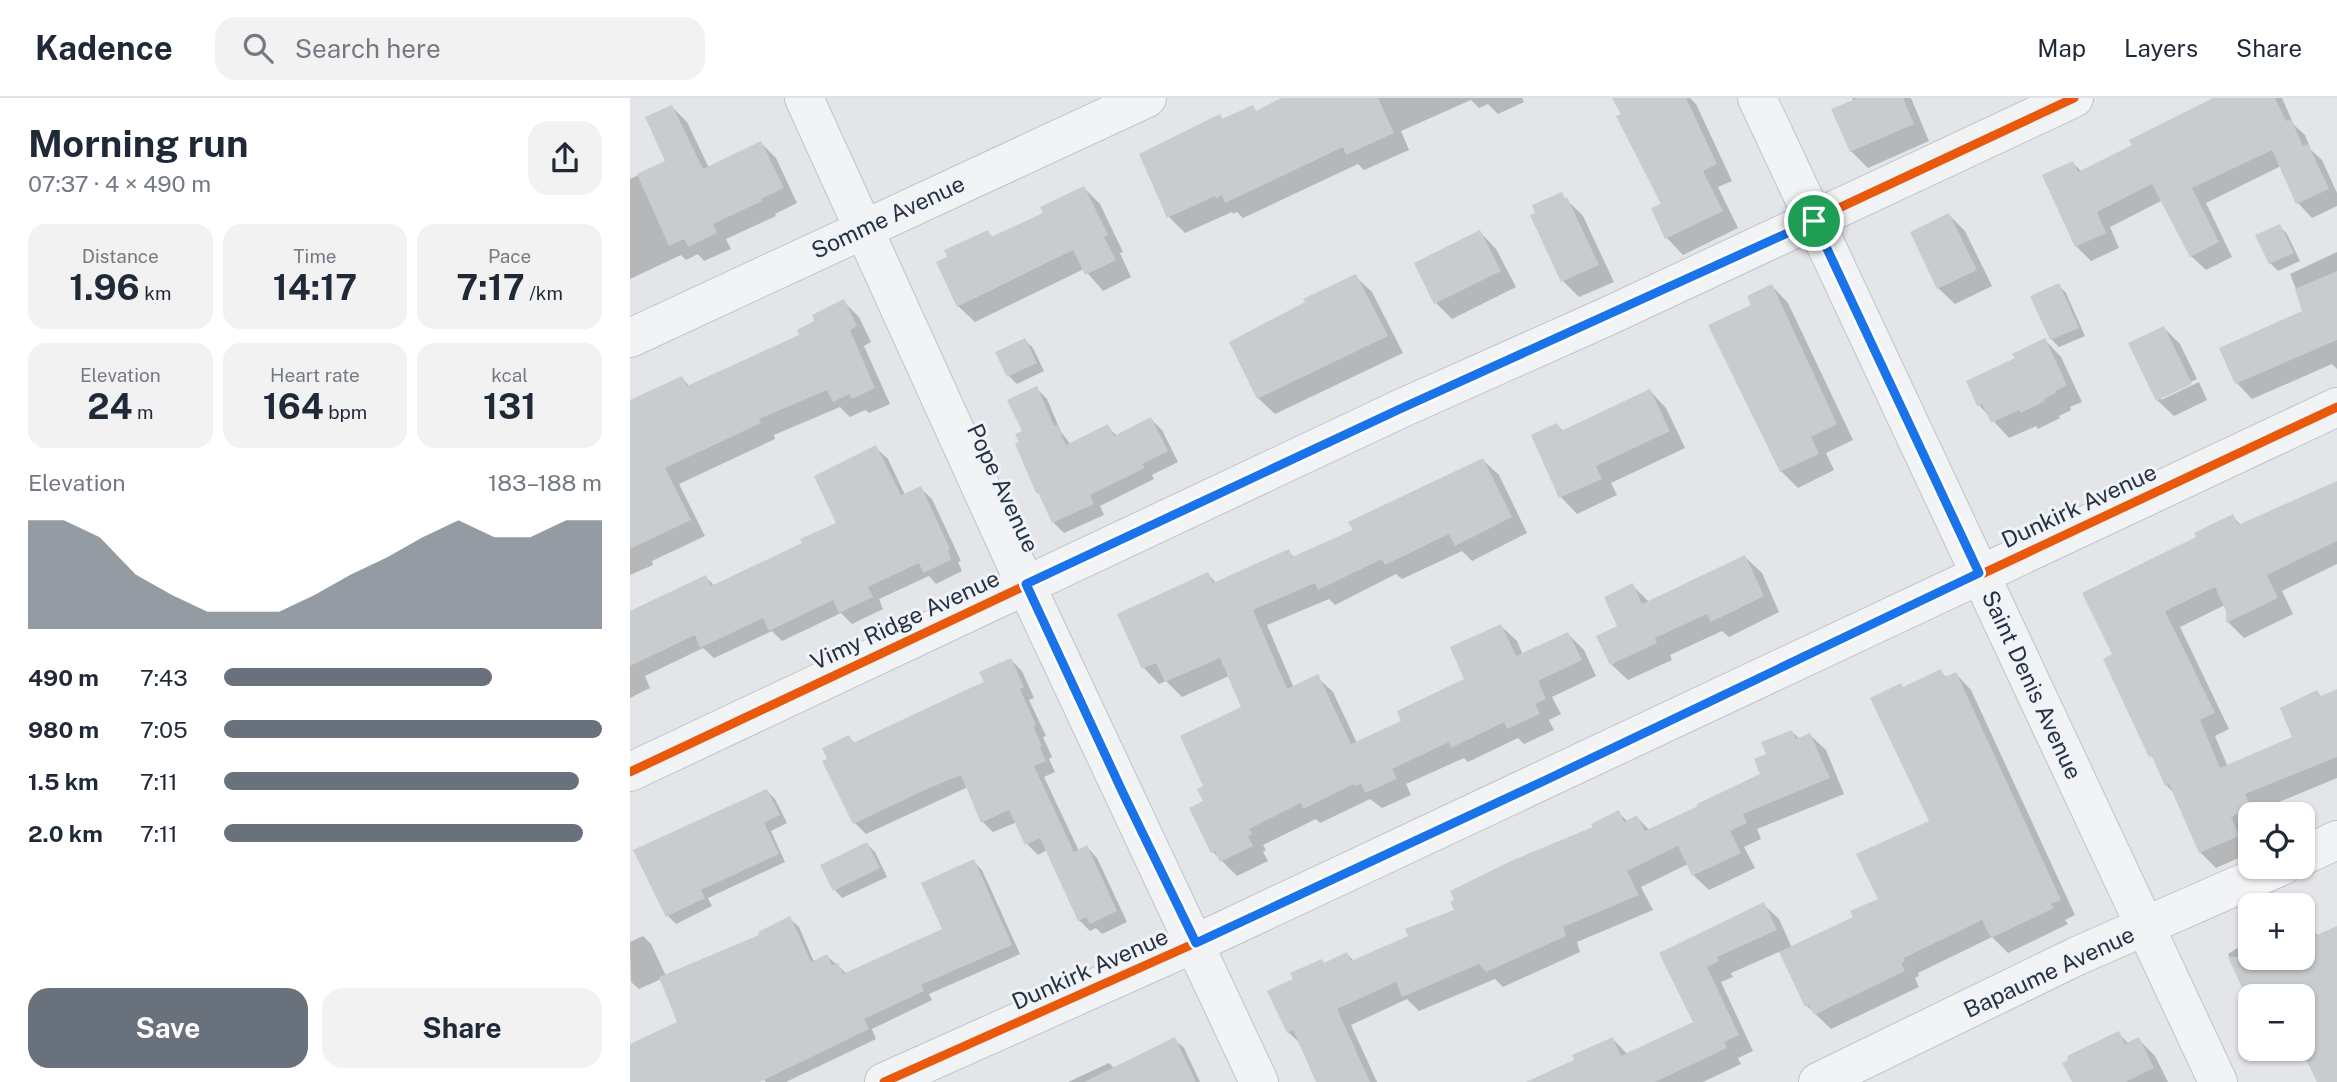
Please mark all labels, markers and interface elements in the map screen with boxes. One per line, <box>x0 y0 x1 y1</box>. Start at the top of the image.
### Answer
search box <box>215 17 705 80</box>
text: Kadence <box>35 29 173 67</box>
icon: search <box>239 29 277 67</box>
text: Search here <box>295 33 441 64</box>
text: Map <box>2037 34 2086 62</box>
text: Layers <box>2124 34 2198 62</box>
text: Share <box>2236 34 2302 62</box>
text: Morning run <box>28 121 249 166</box>
button: share <box>528 121 602 195</box>
street label: Somme Avenue <box>807 169 969 264</box>
text: 07:37 · 4 × 490 m <box>28 170 211 197</box>
pin <box>1784 191 1844 251</box>
icon: arrive <box>1795 202 1833 240</box>
text: Distance <box>82 245 159 267</box>
text: Time <box>293 245 337 267</box>
text: Pace <box>488 245 531 267</box>
text: 1.96 <box>69 267 140 308</box>
text: 14:17 <box>273 267 357 308</box>
text: 7:17 <box>456 267 525 308</box>
text: km <box>140 282 171 304</box>
text: /km <box>525 282 563 304</box>
text: Elevation <box>80 364 161 386</box>
text: Heart rate <box>270 364 360 386</box>
text: kcal <box>491 364 528 386</box>
text: 24 <box>87 386 132 427</box>
text: 164 <box>263 386 324 427</box>
text: 131 <box>483 386 536 427</box>
text: m <box>132 401 153 423</box>
text: bpm <box>324 401 367 423</box>
street label: Pope Avenue <box>962 419 1045 556</box>
street label: Dunkirk Avenue <box>1997 458 2161 553</box>
text: Elevation <box>28 469 126 496</box>
text: 183–188 m <box>488 469 602 496</box>
street label: Vimy Ridge Avenue <box>806 564 1003 675</box>
street label: Saint Denis Avenue <box>1977 586 2088 784</box>
text: 490 m <box>28 664 99 691</box>
text: 7:43 <box>140 664 188 691</box>
text: 980 m <box>28 716 99 743</box>
text: 7:05 <box>140 716 188 743</box>
text: 1.5 km <box>28 768 99 795</box>
text: 7:11 <box>140 768 178 795</box>
map controls <box>2238 802 2315 1061</box>
button: locate <box>2238 802 2315 879</box>
text: 2.0 km <box>28 820 103 847</box>
text: 7:11 <box>140 820 178 847</box>
button: + <box>2238 893 2315 970</box>
street label: Bapaume Avenue <box>1959 920 2138 1023</box>
street label: Dunkirk Avenue <box>1008 922 1172 1015</box>
button: − <box>2238 984 2315 1061</box>
button: Save <box>28 988 308 1068</box>
button: Share <box>322 988 602 1068</box>

